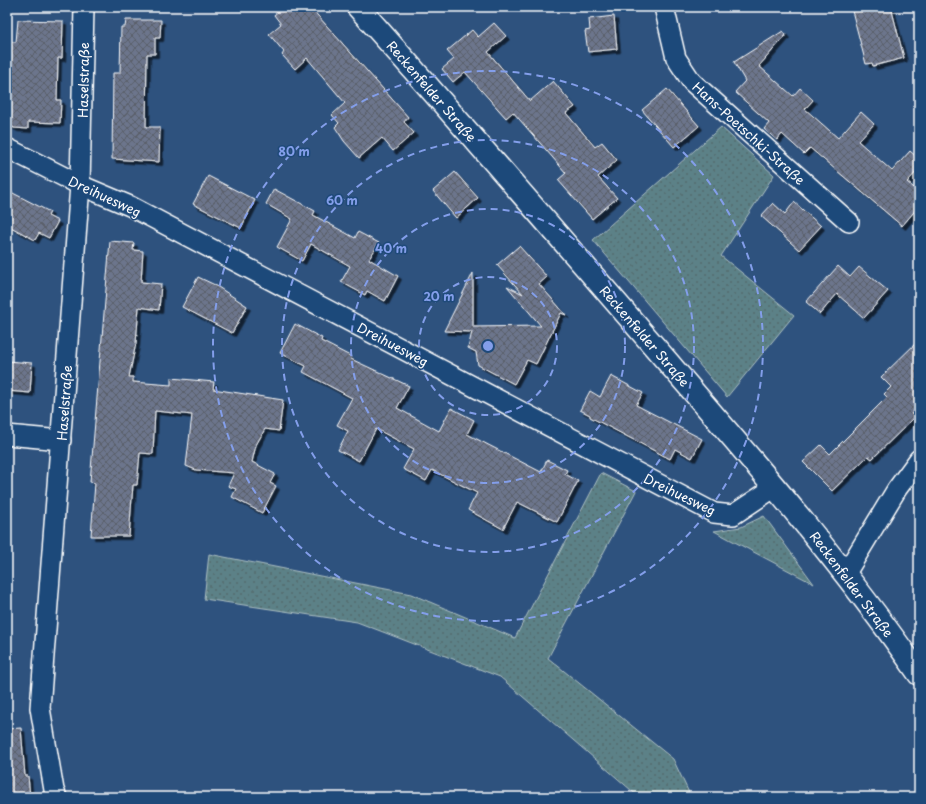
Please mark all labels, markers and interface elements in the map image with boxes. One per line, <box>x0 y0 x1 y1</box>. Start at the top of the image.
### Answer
street label: Reckenfelder Straße <box>383 36 481 146</box>
street label: Haselstraße <box>73 42 93 118</box>
street label: Hans-Poetschki-Straße <box>688 77 810 189</box>
text: 80 m <box>278 142 310 160</box>
street label: Dreihuesweg <box>66 171 144 221</box>
text: 60 m <box>326 191 358 209</box>
text: 40 m <box>375 239 407 257</box>
street label: Reckenfelder Straße <box>596 281 694 391</box>
text: 20 m <box>423 287 455 305</box>
street label: Dreihuesweg <box>354 317 432 371</box>
centre of rings <box>481 339 495 353</box>
street label: Haselstraße <box>52 365 76 441</box>
street label: Dreihuesweg <box>641 468 719 520</box>
street label: Reckenfelder Straße <box>806 527 898 641</box>

